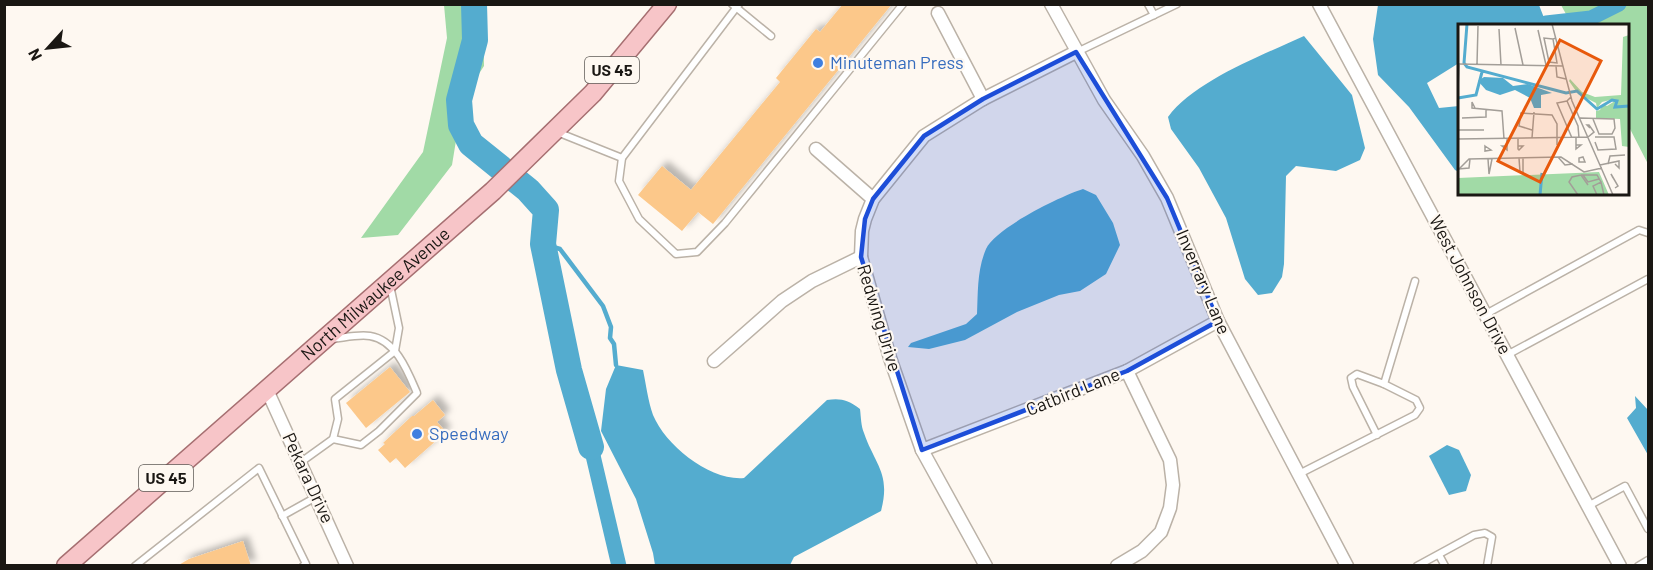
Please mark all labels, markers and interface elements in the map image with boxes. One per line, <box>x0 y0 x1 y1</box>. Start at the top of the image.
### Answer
north arrow <box>18 18 78 78</box>
inset map <box>1458 24 1629 195</box>
text: N <box>23 46 45 64</box>
place label: Minuteman Press <box>830 51 964 73</box>
marker: Minuteman Press <box>811 56 825 70</box>
road number: US 45 <box>585 57 639 83</box>
street label: West Johnson Drive <box>1425 211 1517 358</box>
street label: North Milwaukee Avenue <box>296 222 454 365</box>
street label: Inverrary Lane <box>1172 226 1236 337</box>
street label: Redwing Drive <box>853 261 907 374</box>
street label: Catbird Lane <box>1022 362 1123 420</box>
place label: Speedway <box>429 422 509 444</box>
marker: Speedway <box>410 427 424 441</box>
street label: Pekara Drive <box>278 429 339 526</box>
road number: US 45 <box>139 465 193 491</box>

